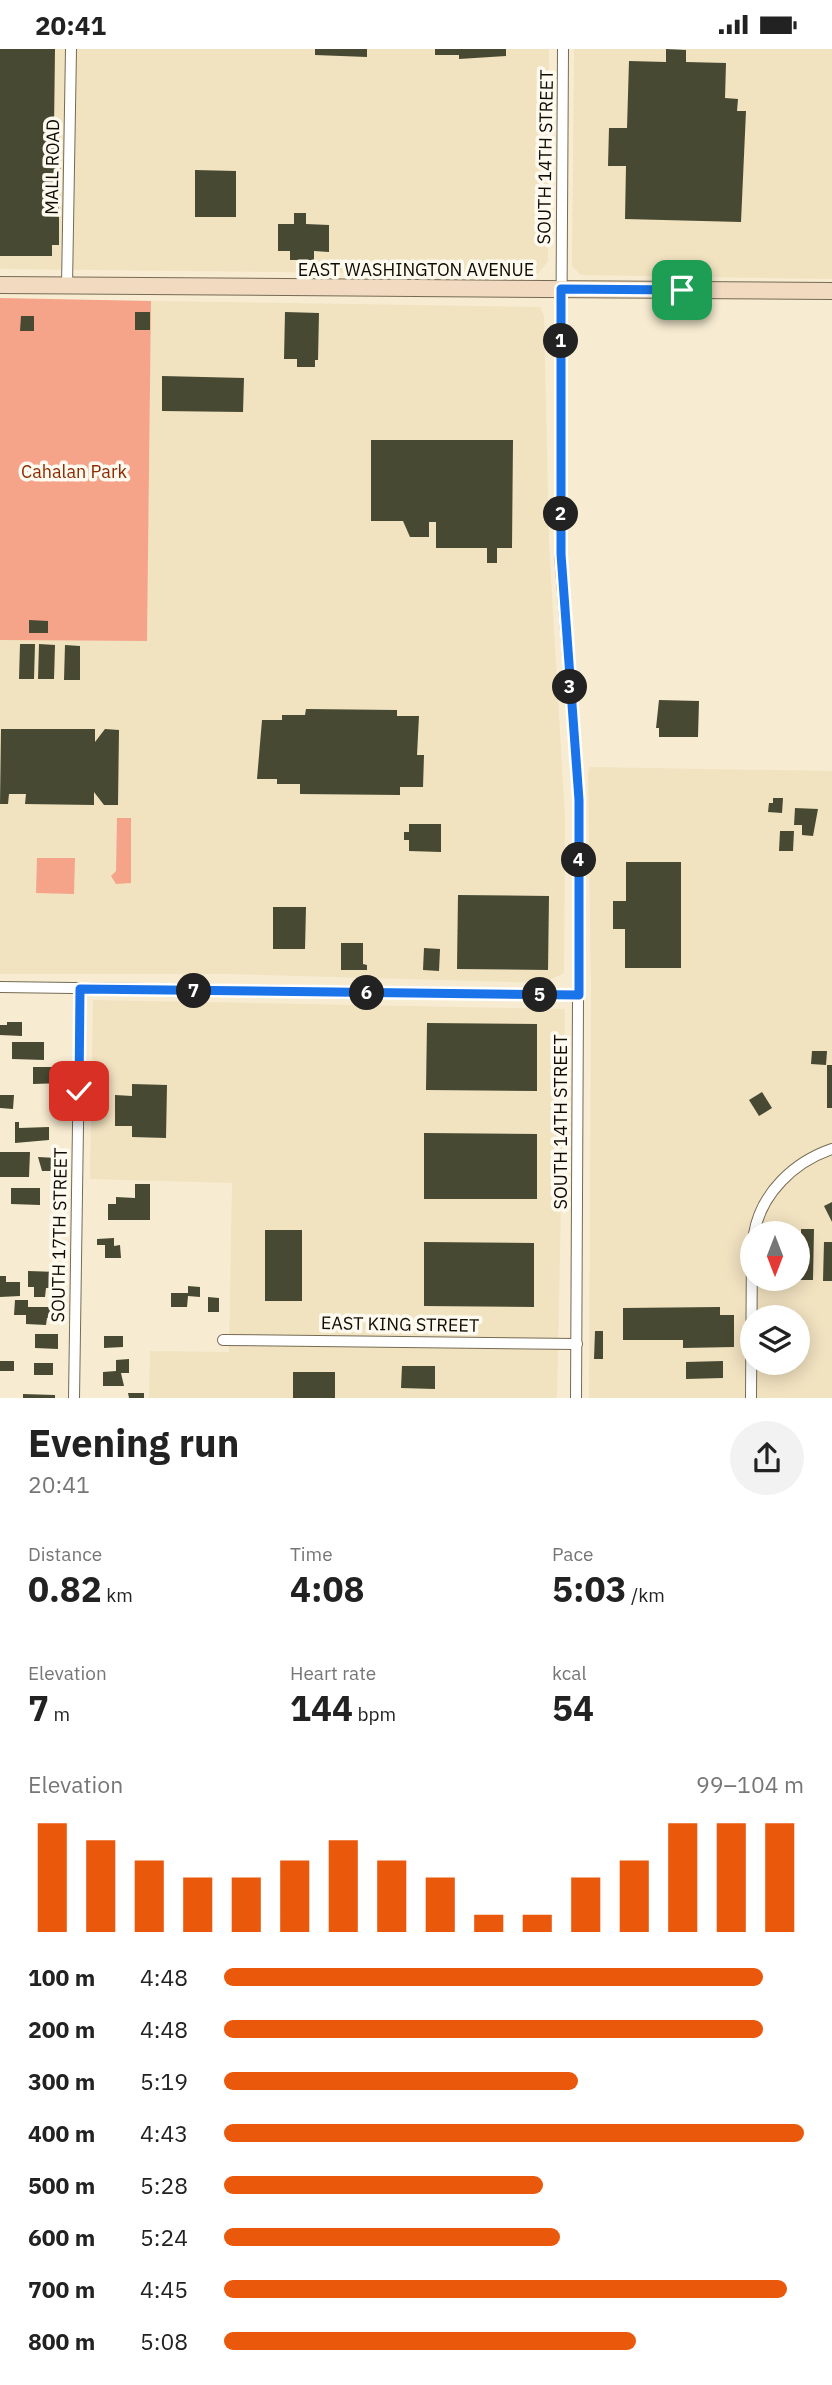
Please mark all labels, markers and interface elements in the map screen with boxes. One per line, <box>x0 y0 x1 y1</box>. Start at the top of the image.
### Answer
text: 20:41 <box>35 8 106 42</box>
street label: SOUTH 14TH STREET <box>532 69 558 245</box>
street label: MALL ROAD <box>40 119 64 215</box>
street label: EAST WASHINGTON AVENUE <box>298 258 534 281</box>
pin <box>652 260 712 320</box>
icon: arrive <box>663 271 701 309</box>
pin: 1 <box>544 323 578 359</box>
text: 1 <box>555 328 566 352</box>
park label: Cahalan Park <box>21 460 128 483</box>
pin: 2 <box>544 497 578 531</box>
text: 2 <box>555 501 566 525</box>
pin: 3 <box>552 669 588 705</box>
text: 3 <box>564 674 575 698</box>
pin: 4 <box>562 843 596 877</box>
text: 4 <box>573 847 584 871</box>
pin: 7 <box>176 974 212 1009</box>
pin: 6 <box>350 975 384 1011</box>
pin: 5 <box>522 977 558 1013</box>
text: 7 <box>188 978 199 1002</box>
text: 6 <box>361 980 372 1004</box>
text: 5 <box>534 982 545 1006</box>
street label: SOUTH 14TH STREET <box>549 1035 572 1209</box>
pin <box>49 1061 109 1121</box>
icon: check <box>60 1072 98 1110</box>
street label: SOUTH 17TH STREET <box>46 1147 72 1323</box>
north arrow <box>740 1221 810 1291</box>
map controls <box>740 1221 810 1375</box>
button: layers <box>740 1305 810 1375</box>
street label: EAST KING STREET <box>321 1311 479 1337</box>
text: Evening run <box>28 1418 239 1467</box>
button: share <box>730 1421 804 1495</box>
text: 20:41 <box>28 1469 90 1499</box>
text: Distance <box>28 1542 102 1566</box>
text: Time <box>290 1542 333 1566</box>
text: Pace <box>552 1542 593 1566</box>
text: 0.82 <box>28 1566 102 1612</box>
text: 4:08 <box>290 1566 365 1612</box>
text: 5:03 <box>552 1566 627 1612</box>
text: km <box>102 1583 133 1607</box>
text: /km <box>627 1583 665 1607</box>
text: Elevation <box>28 1661 107 1685</box>
text: Heart rate <box>290 1661 376 1685</box>
text: kcal <box>552 1661 587 1685</box>
text: 7 <box>28 1685 49 1731</box>
text: 144 <box>290 1685 353 1731</box>
text: 54 <box>552 1685 594 1731</box>
text: m <box>49 1702 70 1726</box>
text: bpm <box>353 1702 396 1726</box>
text: Elevation <box>28 1769 123 1799</box>
text: 99–104 m <box>696 1769 804 1799</box>
text: 100 m <box>28 1962 95 1992</box>
text: 4:48 <box>140 1962 188 1992</box>
text: 200 m <box>28 2014 95 2044</box>
text: 4:48 <box>140 2014 188 2044</box>
text: 300 m <box>28 2066 95 2096</box>
text: 5:19 <box>140 2066 188 2096</box>
text: 400 m <box>28 2118 95 2148</box>
text: 4:43 <box>140 2118 188 2148</box>
text: 500 m <box>28 2170 95 2200</box>
text: 5:28 <box>140 2170 188 2200</box>
text: 600 m <box>28 2222 95 2252</box>
text: 5:24 <box>140 2222 188 2252</box>
text: 700 m <box>28 2274 95 2304</box>
text: 4:45 <box>140 2274 188 2304</box>
text: 800 m <box>28 2326 95 2356</box>
text: 5:08 <box>140 2326 188 2356</box>

